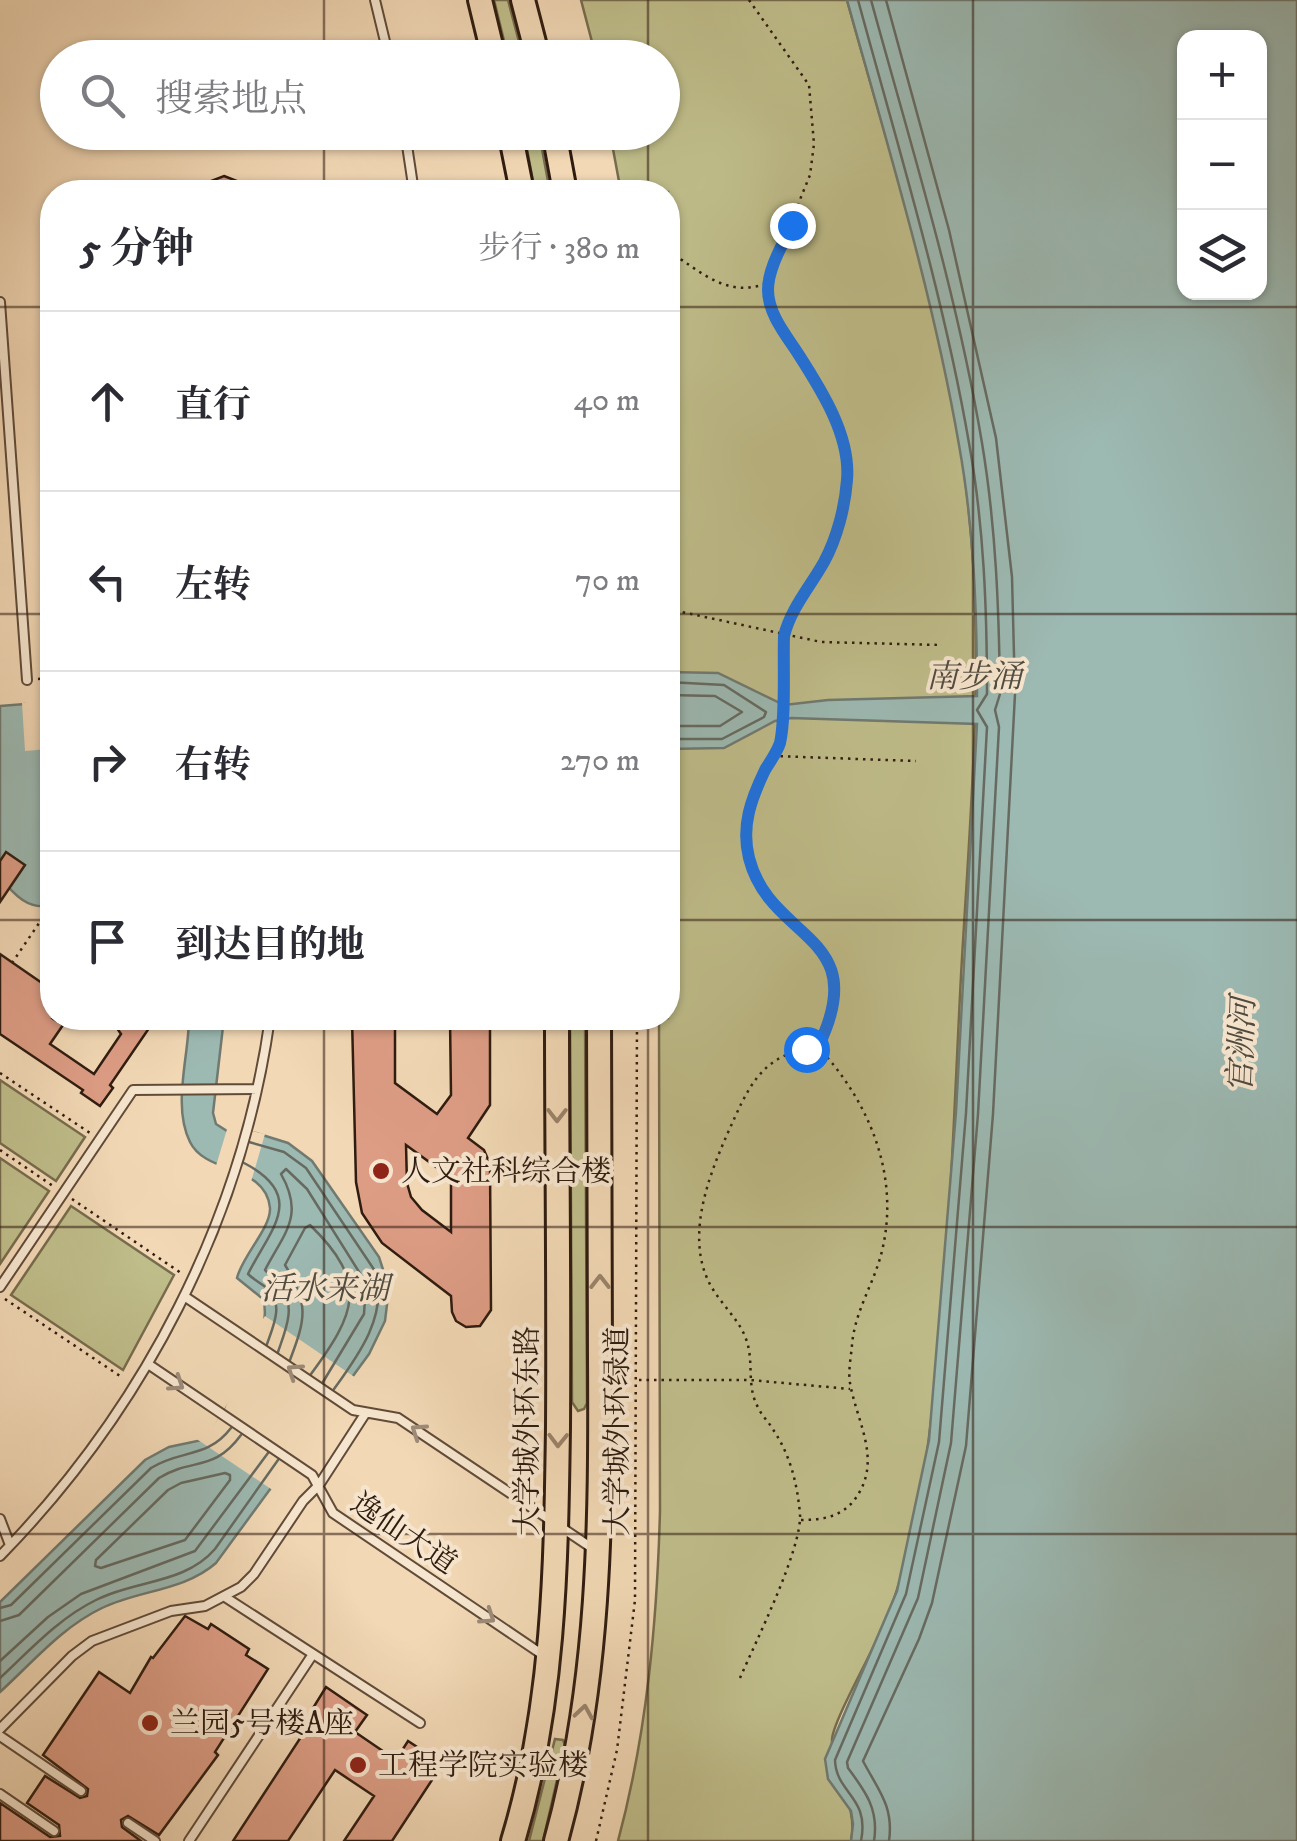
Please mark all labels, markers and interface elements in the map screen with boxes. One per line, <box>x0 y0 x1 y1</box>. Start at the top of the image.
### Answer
map controls <box>1177 30 1267 300</box>
button: + <box>1177 30 1267 120</box>
search box <box>40 40 680 150</box>
icon: search <box>75 68 130 123</box>
text: 搜索地点 <box>155 76 307 124</box>
button: − <box>1177 120 1267 210</box>
route end <box>770 203 816 249</box>
button: layers <box>1177 210 1267 300</box>
text: 5 分钟 <box>80 224 194 276</box>
text: 步行 · 380 m <box>478 229 640 269</box>
icon: ahead <box>80 374 135 429</box>
text: 40 m <box>573 381 640 421</box>
text: 直行 <box>175 382 251 430</box>
icon: left <box>80 554 135 609</box>
text: 70 m <box>575 561 640 601</box>
text: 左转 <box>175 562 251 610</box>
water label: 南步涌 <box>926 658 1026 698</box>
icon: right <box>80 734 135 789</box>
text: 270 m <box>560 741 640 781</box>
text: 右转 <box>175 742 251 790</box>
icon: arrive <box>80 914 135 969</box>
text: 到达目的地 <box>175 922 365 970</box>
water label: 官洲河 <box>1221 991 1265 1094</box>
route start <box>784 1027 830 1073</box>
one-way arrow <box>546 1108 568 1123</box>
place label: 人文社科综合楼 <box>401 1154 611 1191</box>
marker: 人文社科综合楼 <box>370 1160 392 1182</box>
water label: 活水来湖 <box>261 1270 394 1310</box>
one-way arrow <box>589 1274 611 1290</box>
street label: 大学城外环东路 <box>510 1326 547 1536</box>
street label: 大学城外环绿道 <box>600 1326 637 1536</box>
one-way arrow <box>287 1365 306 1383</box>
one-way arrow <box>165 1372 184 1390</box>
one-way arrow <box>410 1425 429 1443</box>
one-way arrow <box>547 1432 569 1448</box>
street label: 逸仙大道 <box>343 1485 463 1583</box>
one-way arrow <box>477 1605 495 1624</box>
one-way arrow <box>573 1703 594 1720</box>
place label: 兰园5号楼A座 <box>170 1706 354 1743</box>
marker: 兰园5号楼A座 <box>139 1712 161 1734</box>
place label: 工程学院实验楼 <box>378 1748 588 1785</box>
marker: 工程学院实验楼 <box>347 1754 369 1776</box>

